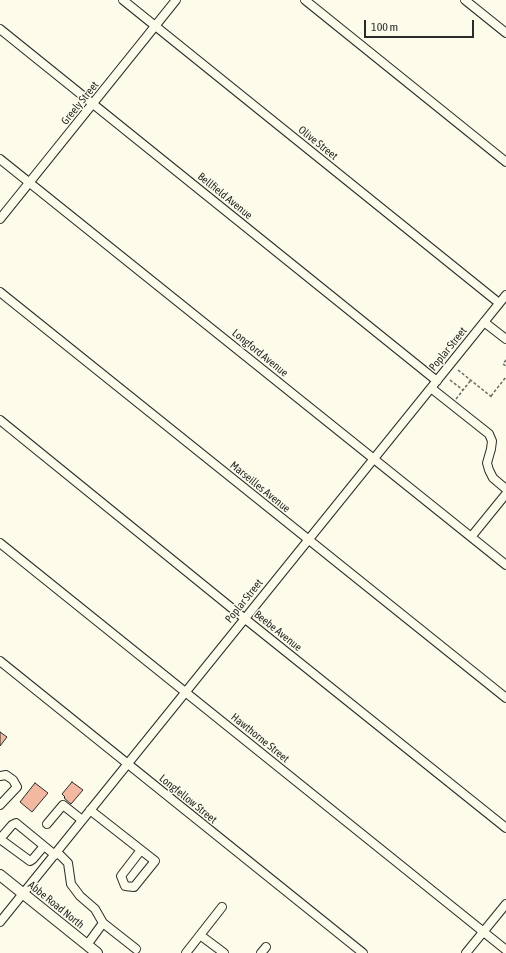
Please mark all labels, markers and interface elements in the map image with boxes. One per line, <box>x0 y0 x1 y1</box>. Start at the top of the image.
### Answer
scale bar <box>366 12 476 38</box>
text: 100 m <box>371 20 398 34</box>
street label: Greely Street <box>59 79 101 127</box>
street label: Olive Street <box>296 123 340 163</box>
street label: Bellfield Avenue <box>195 170 255 222</box>
street label: Poplar Street <box>426 324 470 374</box>
street label: Longford Avenue <box>229 326 291 380</box>
street label: Marseilles Avenue <box>227 459 293 515</box>
street label: Poplar Street <box>222 576 266 626</box>
street label: Beebe Avenue <box>252 608 304 654</box>
street label: Hawthorne Street <box>228 711 292 765</box>
street label: Longfellow Street <box>156 772 220 826</box>
street label: Abbe Road North <box>25 878 87 932</box>

